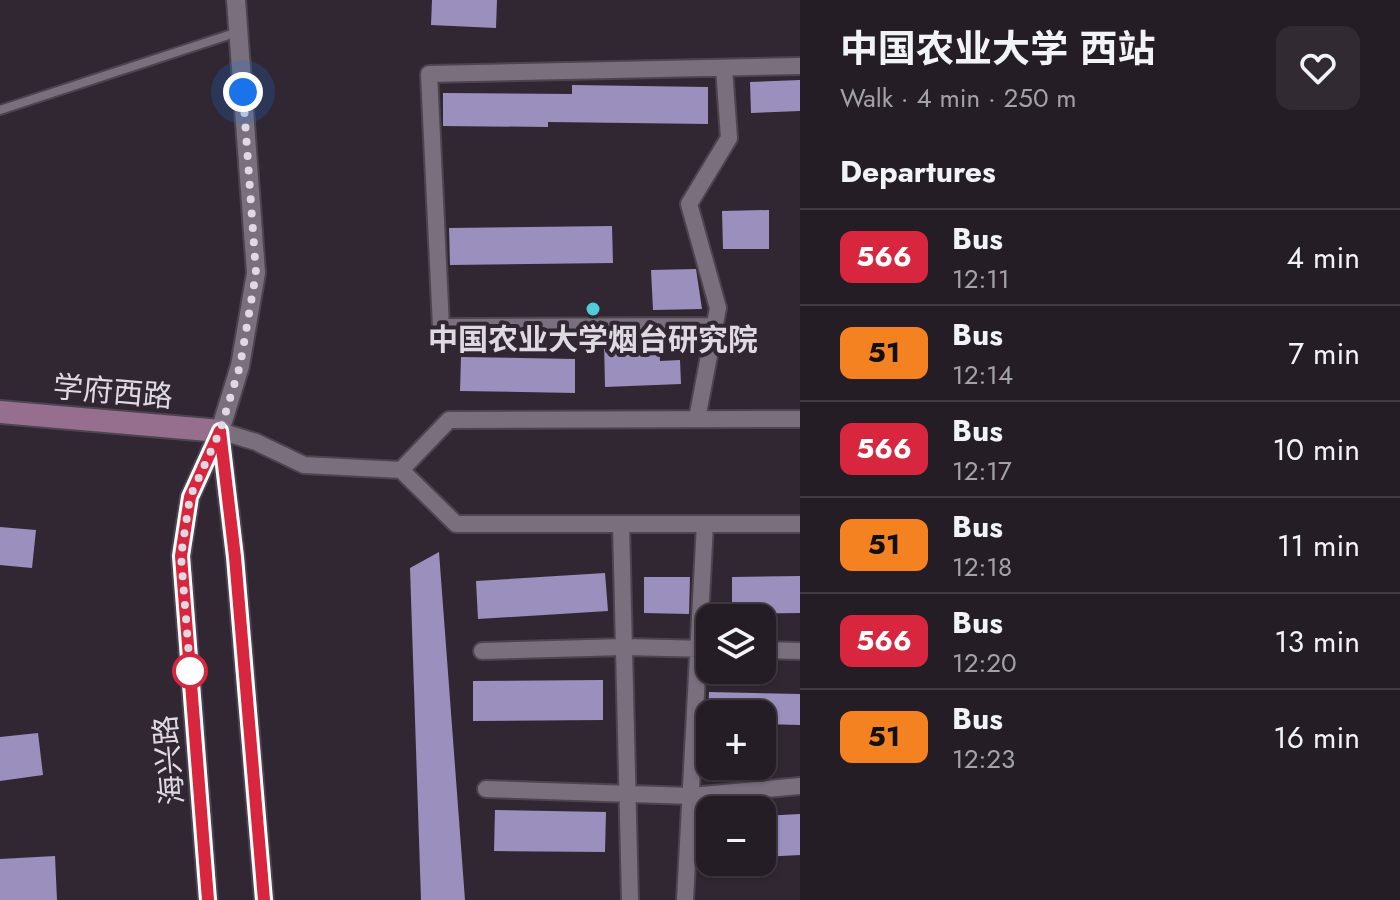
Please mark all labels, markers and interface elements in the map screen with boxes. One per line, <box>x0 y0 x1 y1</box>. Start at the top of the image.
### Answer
text: 中国农业大学 西站 <box>840 21 1155 76</box>
button: heart <box>1276 26 1360 110</box>
your location <box>223 72 263 112</box>
text: Walk · 4 min · 250 m <box>840 79 1077 117</box>
text: Departures <box>840 150 996 193</box>
text: Bus <box>952 217 1003 260</box>
text: 566 <box>856 236 912 277</box>
text: 4 min <box>1287 236 1360 279</box>
text: 12:11 <box>952 260 1010 298</box>
marker: 中国农业大学烟台研究院 <box>584 300 602 318</box>
text: Bus <box>952 313 1003 356</box>
place label: 中国农业大学烟台研究院 <box>428 318 758 361</box>
text: 51 <box>868 332 900 373</box>
text: 7 min <box>1288 332 1360 375</box>
text: 12:14 <box>952 356 1013 394</box>
street label: 学府西路 <box>51 365 175 418</box>
text: Bus <box>952 409 1003 452</box>
text: 566 <box>856 428 912 469</box>
text: 10 min <box>1273 428 1360 471</box>
text: 12:17 <box>952 452 1012 490</box>
text: Bus <box>952 505 1003 548</box>
text: 51 <box>868 524 900 565</box>
text: 11 min <box>1277 524 1360 567</box>
text: 12:18 <box>952 548 1012 586</box>
text: Bus <box>952 601 1003 644</box>
map controls <box>696 604 776 876</box>
button: layers <box>696 604 776 684</box>
text: 566 <box>856 620 912 661</box>
text: 13 min <box>1274 620 1360 663</box>
text: 12:20 <box>952 644 1017 682</box>
unlabelled marker <box>173 654 207 688</box>
text: Bus <box>952 697 1003 740</box>
button: + <box>696 700 776 780</box>
street label: 海兴路 <box>143 713 194 807</box>
text: 51 <box>868 716 900 757</box>
text: 16 min <box>1273 716 1360 759</box>
text: 12:23 <box>952 740 1015 778</box>
button: − <box>696 796 776 876</box>

